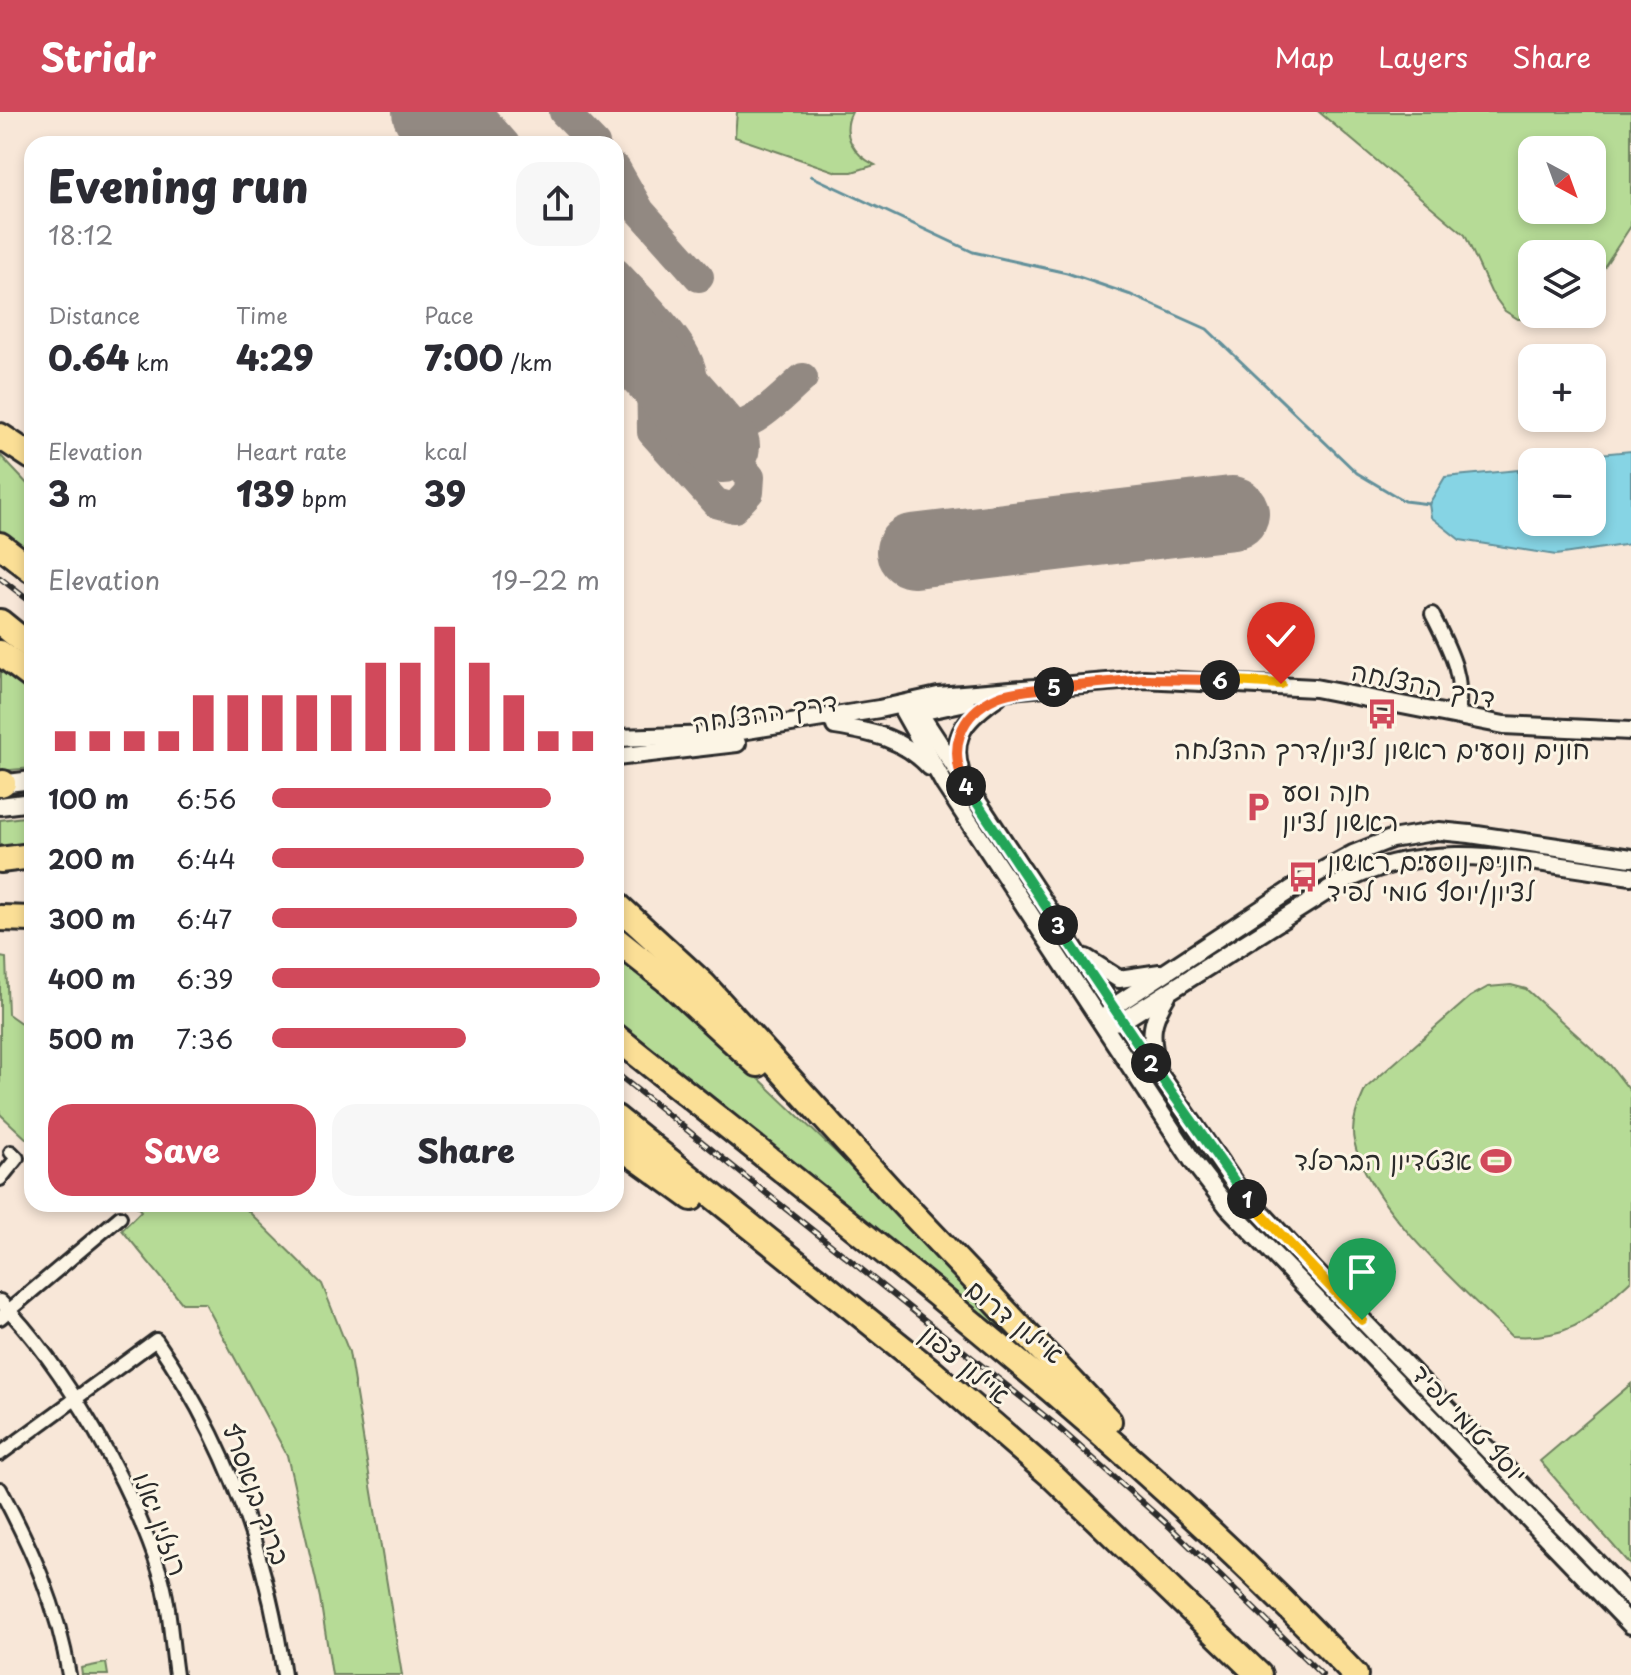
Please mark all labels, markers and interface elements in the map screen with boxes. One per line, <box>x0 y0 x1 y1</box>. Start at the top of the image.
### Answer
text: Stridr <box>40 28 156 85</box>
text: Map <box>1274 35 1334 78</box>
text: Layers <box>1378 35 1468 78</box>
text: Share <box>1512 35 1591 78</box>
north arrow <box>1518 136 1606 224</box>
map controls <box>1518 136 1606 536</box>
text: Evening run <box>48 152 309 218</box>
button: share <box>516 162 600 246</box>
text: 18:12 <box>48 215 113 254</box>
button: layers <box>1518 240 1606 328</box>
text: Distance <box>48 298 140 331</box>
text: Time <box>236 298 288 331</box>
text: Pace <box>424 298 474 331</box>
text: 0.64 <box>48 331 129 383</box>
text: 4:29 <box>236 331 314 383</box>
text: 7:00 <box>424 331 503 383</box>
button: + <box>1518 344 1606 432</box>
text: km <box>129 345 169 378</box>
text: /km <box>503 345 553 378</box>
text: Elevation <box>48 434 143 467</box>
text: Heart rate <box>236 434 347 467</box>
text: kcal <box>424 434 468 467</box>
button: − <box>1518 448 1606 536</box>
text: 3 <box>48 467 70 519</box>
text: 139 <box>236 467 295 519</box>
text: 39 <box>424 467 466 519</box>
text: m <box>70 481 97 514</box>
text: bpm <box>295 481 347 514</box>
text: Elevation <box>48 560 160 599</box>
text: 19–22 m <box>491 560 600 599</box>
pin <box>1247 602 1315 684</box>
icon: check <box>1259 614 1303 658</box>
street label: דרך ההצלחה <box>1348 650 1499 717</box>
pin: 6 <box>1200 660 1240 700</box>
text: 6 <box>1212 663 1228 696</box>
pin: 5 <box>1034 667 1074 707</box>
text: 5 <box>1047 670 1061 703</box>
street label: דרך ההצלחה <box>689 681 840 742</box>
bus stop icon: חונים נוסעים ראשון לציון/דרך ההצלחה <box>1365 697 1399 731</box>
place label: חונים נוסעים ראשון לציון/דרך ההצלחה <box>1174 729 1590 768</box>
pin: 4 <box>946 766 986 806</box>
text: 4 <box>959 769 973 802</box>
place label: חנה וסע ראשון לציון <box>1282 771 1399 840</box>
text: 100 m <box>48 779 129 818</box>
text: 6:56 <box>176 779 236 818</box>
parking icon: חנה וסע ראשון לציון <box>1241 790 1275 824</box>
text: 200 m <box>48 839 135 878</box>
text: 6:44 <box>176 839 236 878</box>
place label: חונים נוסעים ראשון לציון/יוסף טומי לפיד <box>1327 841 1536 910</box>
bus stop icon: חונים נוסעים ראשון לציון/יוסף טומי לפיד <box>1286 860 1320 894</box>
text: 300 m <box>48 899 136 938</box>
text: 6:47 <box>176 899 232 938</box>
pin: 3 <box>1038 905 1078 945</box>
text: 3 <box>1051 908 1065 941</box>
text: 400 m <box>48 959 136 998</box>
text: 6:39 <box>176 959 234 998</box>
text: 500 m <box>48 1019 134 1058</box>
text: 7:36 <box>176 1019 233 1058</box>
pin: 2 <box>1131 1043 1171 1083</box>
text: 2 <box>1143 1046 1159 1079</box>
button: Save <box>48 1104 316 1196</box>
button: Share <box>332 1104 600 1196</box>
place label: אצטדיון הברפלד <box>1294 1140 1472 1179</box>
sports icon: אצטדיון הברפלד <box>1479 1144 1513 1178</box>
pin: 1 <box>1227 1179 1267 1219</box>
text: 1 <box>1242 1182 1252 1215</box>
pin <box>1328 1238 1396 1320</box>
icon: arrive <box>1340 1250 1384 1294</box>
street label: איילון דרום <box>959 1269 1073 1372</box>
street label: איילון צפון <box>913 1315 1019 1413</box>
street label: יוסף טומי לפיד <box>1403 1355 1537 1491</box>
street label: ברוך בנאסרף <box>214 1417 301 1570</box>
street label: רוזלין יאלו <box>124 1466 199 1581</box>

